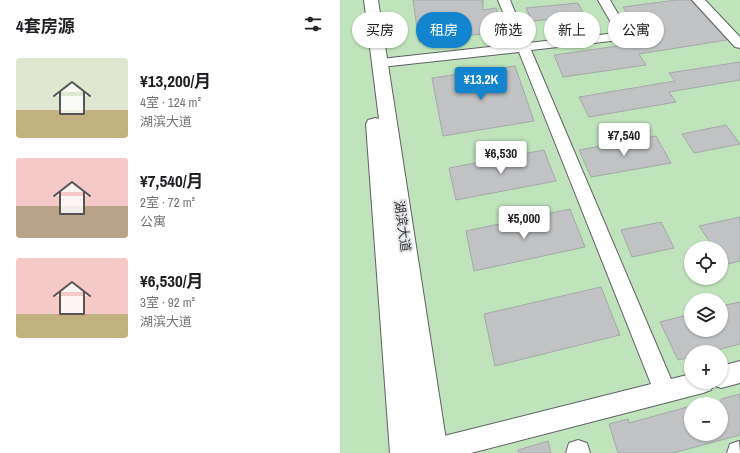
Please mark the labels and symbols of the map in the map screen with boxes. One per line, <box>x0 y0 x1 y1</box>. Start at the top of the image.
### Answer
pin: ¥13.2K <box>448 67 514 101</box>
pin: ¥7,540 <box>591 123 657 157</box>
pin: ¥6,530 <box>468 141 534 175</box>
street label: 湖滨大道 <box>390 199 415 253</box>
pin: ¥5,000 <box>491 206 557 240</box>

